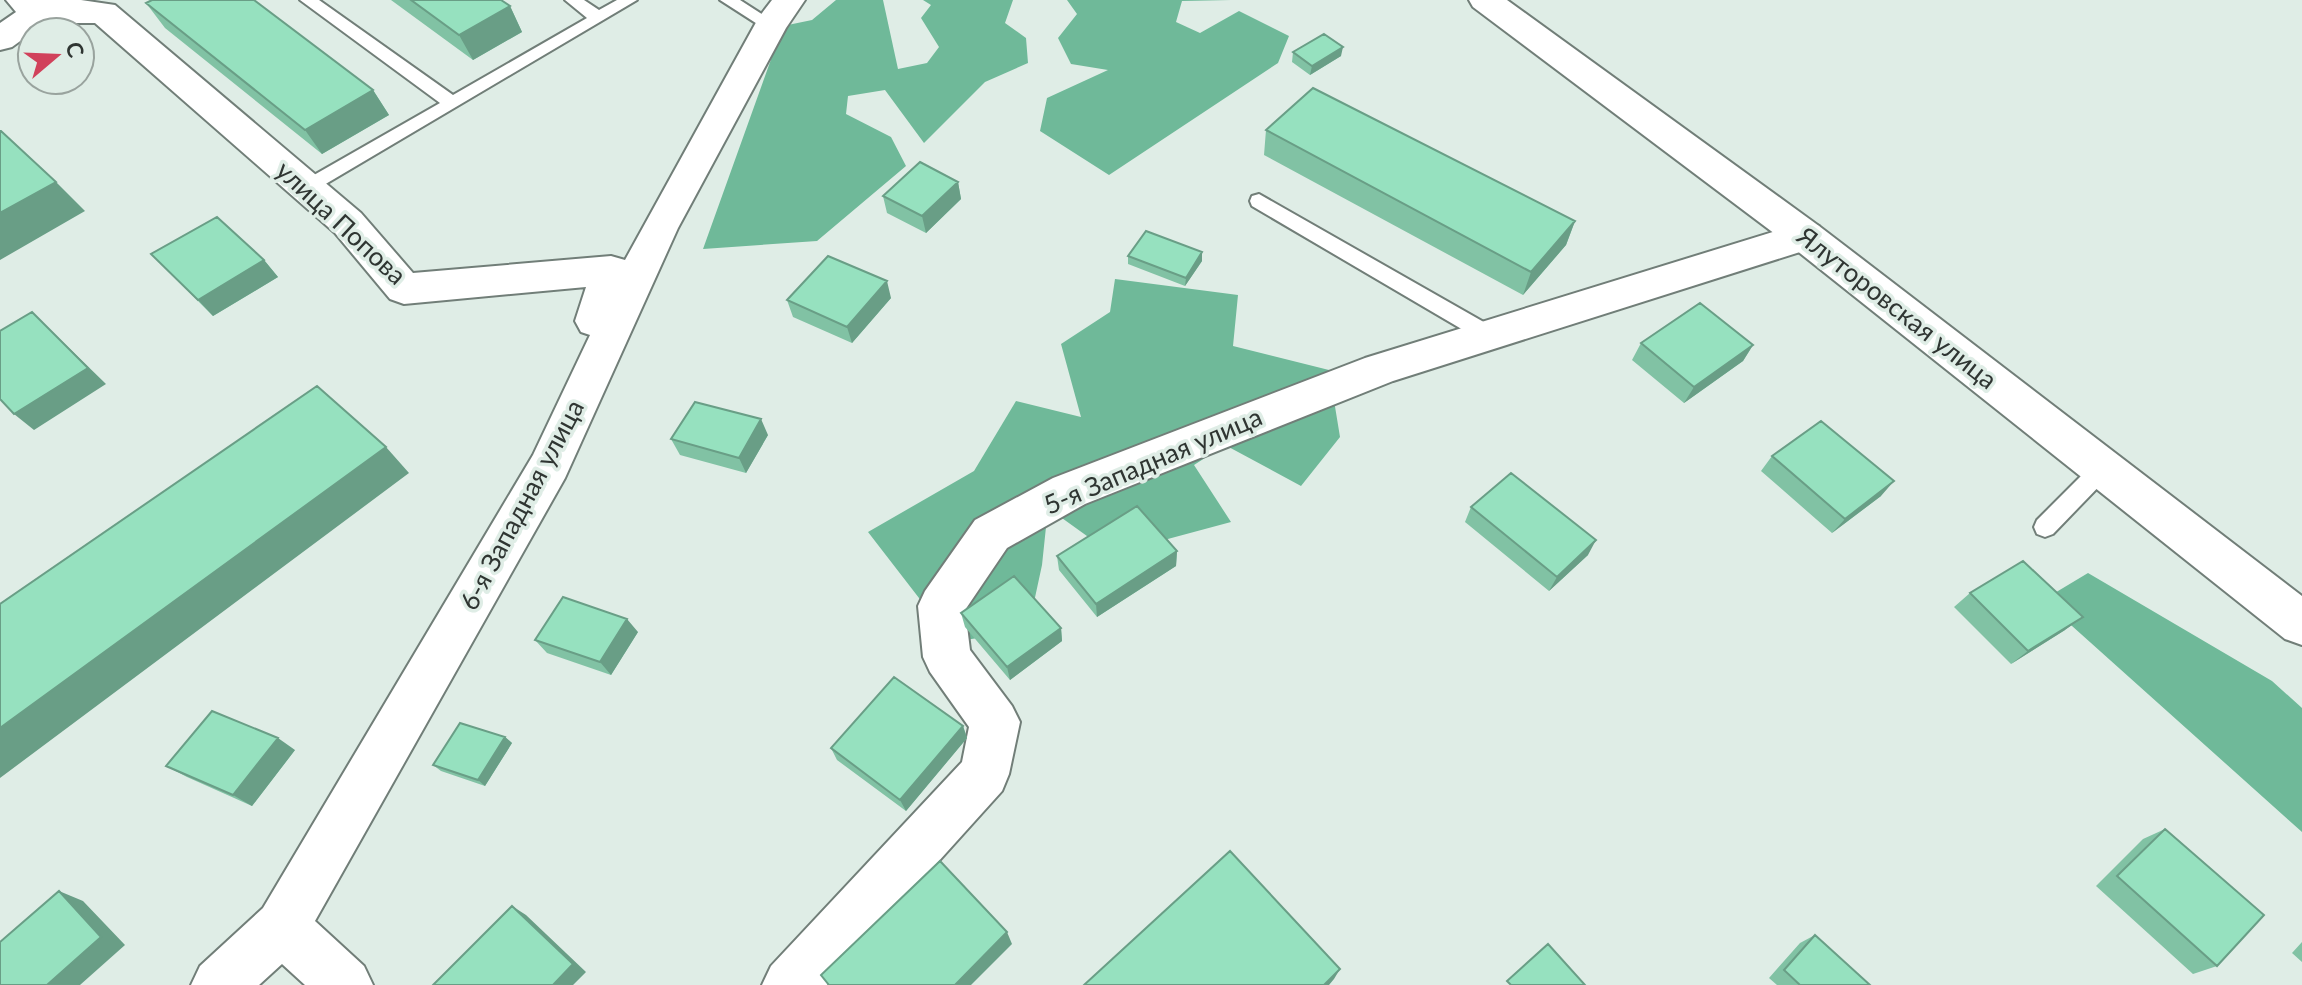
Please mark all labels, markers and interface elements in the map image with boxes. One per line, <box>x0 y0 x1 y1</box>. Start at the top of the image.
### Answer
north arrow <box>16 16 96 96</box>
text: С <box>60 38 91 61</box>
street label: улица Попова <box>270 154 413 291</box>
street label: Ялуторовская улица <box>1791 219 2004 395</box>
street label: 6-я Западная улица <box>452 394 590 615</box>
street label: 5-я Западная улица <box>1039 400 1266 520</box>

